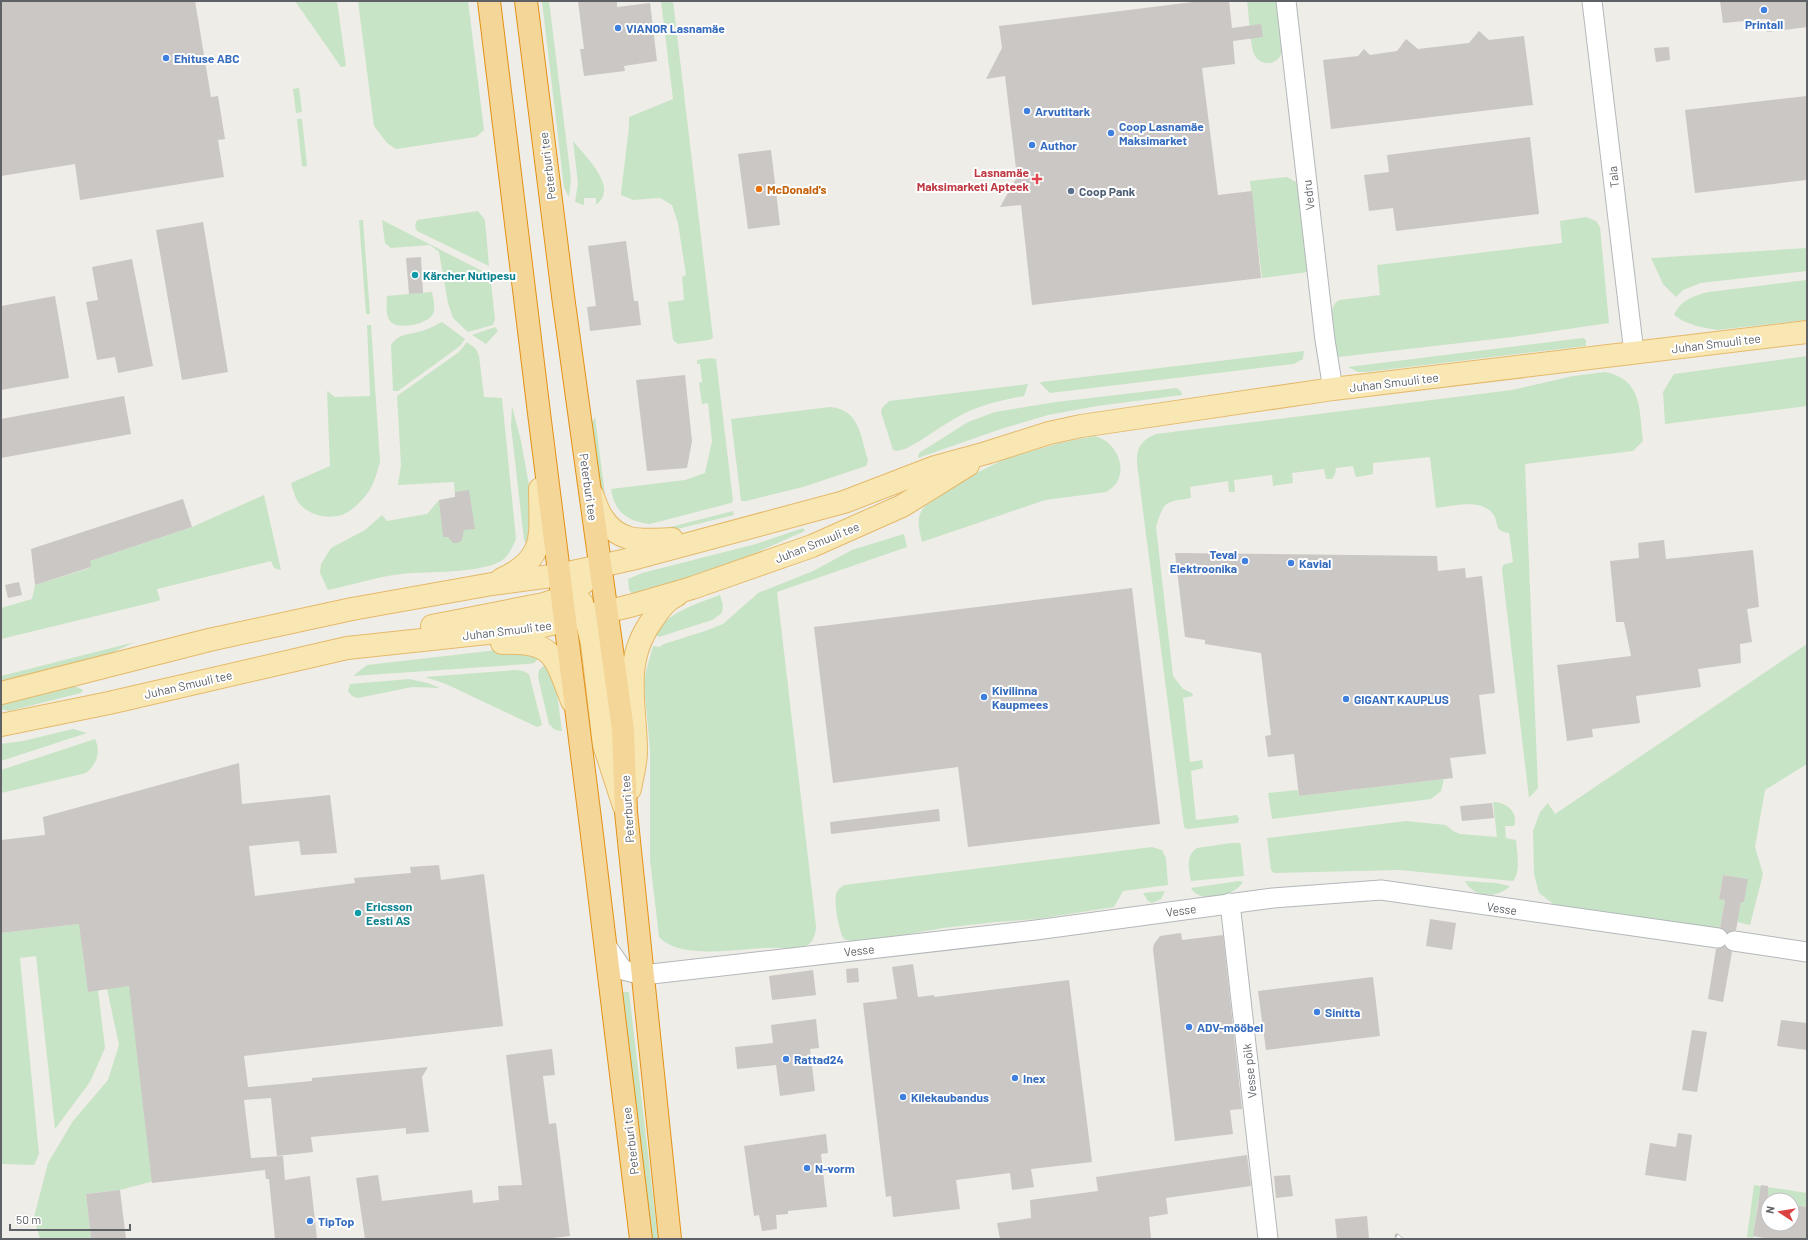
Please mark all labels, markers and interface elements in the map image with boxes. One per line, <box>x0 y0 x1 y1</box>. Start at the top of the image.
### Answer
marker: Printall <box>1759 5 1769 15</box>
place label: Printall <box>1745 17 1783 31</box>
place label: VIANOR Lasnamäe <box>626 21 725 35</box>
marker: VIANOR Lasnamäe <box>613 23 623 33</box>
place label: Ehituse ABC <box>174 51 240 65</box>
marker: Ehituse ABC <box>161 53 171 63</box>
place label: Arvutitark <box>1035 104 1091 118</box>
marker: Arvutitark <box>1022 106 1032 116</box>
place label: Coop Lasnamäe Maksimarket <box>1119 119 1204 147</box>
marker: Coop Lasnamäe Maksimarket <box>1106 128 1116 138</box>
street label: Peterburi tee <box>536 131 558 201</box>
place label: Author <box>1040 138 1077 152</box>
marker: Author <box>1027 140 1037 150</box>
place label: Lasnamäe Maksimarketi Apteek <box>917 165 1030 193</box>
street label: Tala <box>1605 165 1621 189</box>
marker: Lasnamäe Maksimarketi Apteek <box>1032 174 1042 184</box>
street label: Vedru <box>1299 179 1317 211</box>
place label: McDonald's <box>767 182 827 196</box>
marker: McDonald's <box>754 184 764 194</box>
place label: Coop Pank <box>1079 184 1136 198</box>
marker: Coop Pank <box>1066 186 1076 196</box>
place label: Kärcher Nutipesu <box>423 268 516 282</box>
marker: Kärcher Nutipesu <box>410 270 420 280</box>
street label: Juhan Smuuli tee <box>1671 331 1761 355</box>
street label: Juhan Smuuli tee <box>1349 370 1439 394</box>
street label: Peterburi tee <box>577 452 601 522</box>
street label: Juhan Smuuli tee <box>773 519 861 565</box>
place label: Teval Elektroonika <box>1170 547 1237 575</box>
marker: Teval Elektroonika <box>1240 556 1250 566</box>
place label: Kavial <box>1299 556 1331 570</box>
marker: Kavial <box>1286 558 1296 568</box>
street label: Juhan Smuuli tee <box>462 618 552 642</box>
street label: Juhan Smuuli tee <box>143 667 233 701</box>
place label: Kivilinna Kaupmees <box>992 683 1048 711</box>
marker: Kivilinna Kaupmees <box>979 692 989 702</box>
place label: GIGANT KAUPLUS <box>1354 692 1449 706</box>
marker: GIGANT KAUPLUS <box>1341 694 1351 704</box>
street label: Peterburi tee <box>618 775 636 843</box>
place label: Ericsson Eesti AS <box>366 899 412 927</box>
street label: Vesse <box>1486 899 1518 917</box>
street label: Vesse <box>1165 901 1197 919</box>
marker: Ericsson Eesti AS <box>353 908 363 918</box>
street label: Vesse <box>843 941 875 959</box>
place label: Sinitta <box>1325 1005 1360 1019</box>
marker: Sinitta <box>1312 1007 1322 1017</box>
place label: ADV-mööbel <box>1197 1020 1263 1034</box>
marker: ADV-mööbel <box>1184 1022 1194 1032</box>
street label: Vesse põik <box>1239 1043 1259 1099</box>
place label: Rattad24 <box>794 1052 844 1066</box>
marker: Rattad24 <box>781 1054 791 1064</box>
place label: Inex <box>1023 1071 1046 1085</box>
marker: Inex <box>1010 1073 1020 1083</box>
place label: Kilekaubandus <box>911 1090 989 1104</box>
marker: Kilekaubandus <box>898 1092 908 1102</box>
street label: Peterburi tee <box>619 1106 641 1176</box>
place label: N-vorm <box>815 1161 855 1175</box>
marker: N-vorm <box>802 1163 812 1173</box>
north arrow <box>1760 1192 1800 1232</box>
text: N <box>1763 1205 1777 1215</box>
scale bar <box>10 1206 130 1232</box>
text: 50 m <box>16 1212 41 1226</box>
place label: TipTop <box>318 1214 355 1228</box>
marker: TipTop <box>305 1216 315 1226</box>

